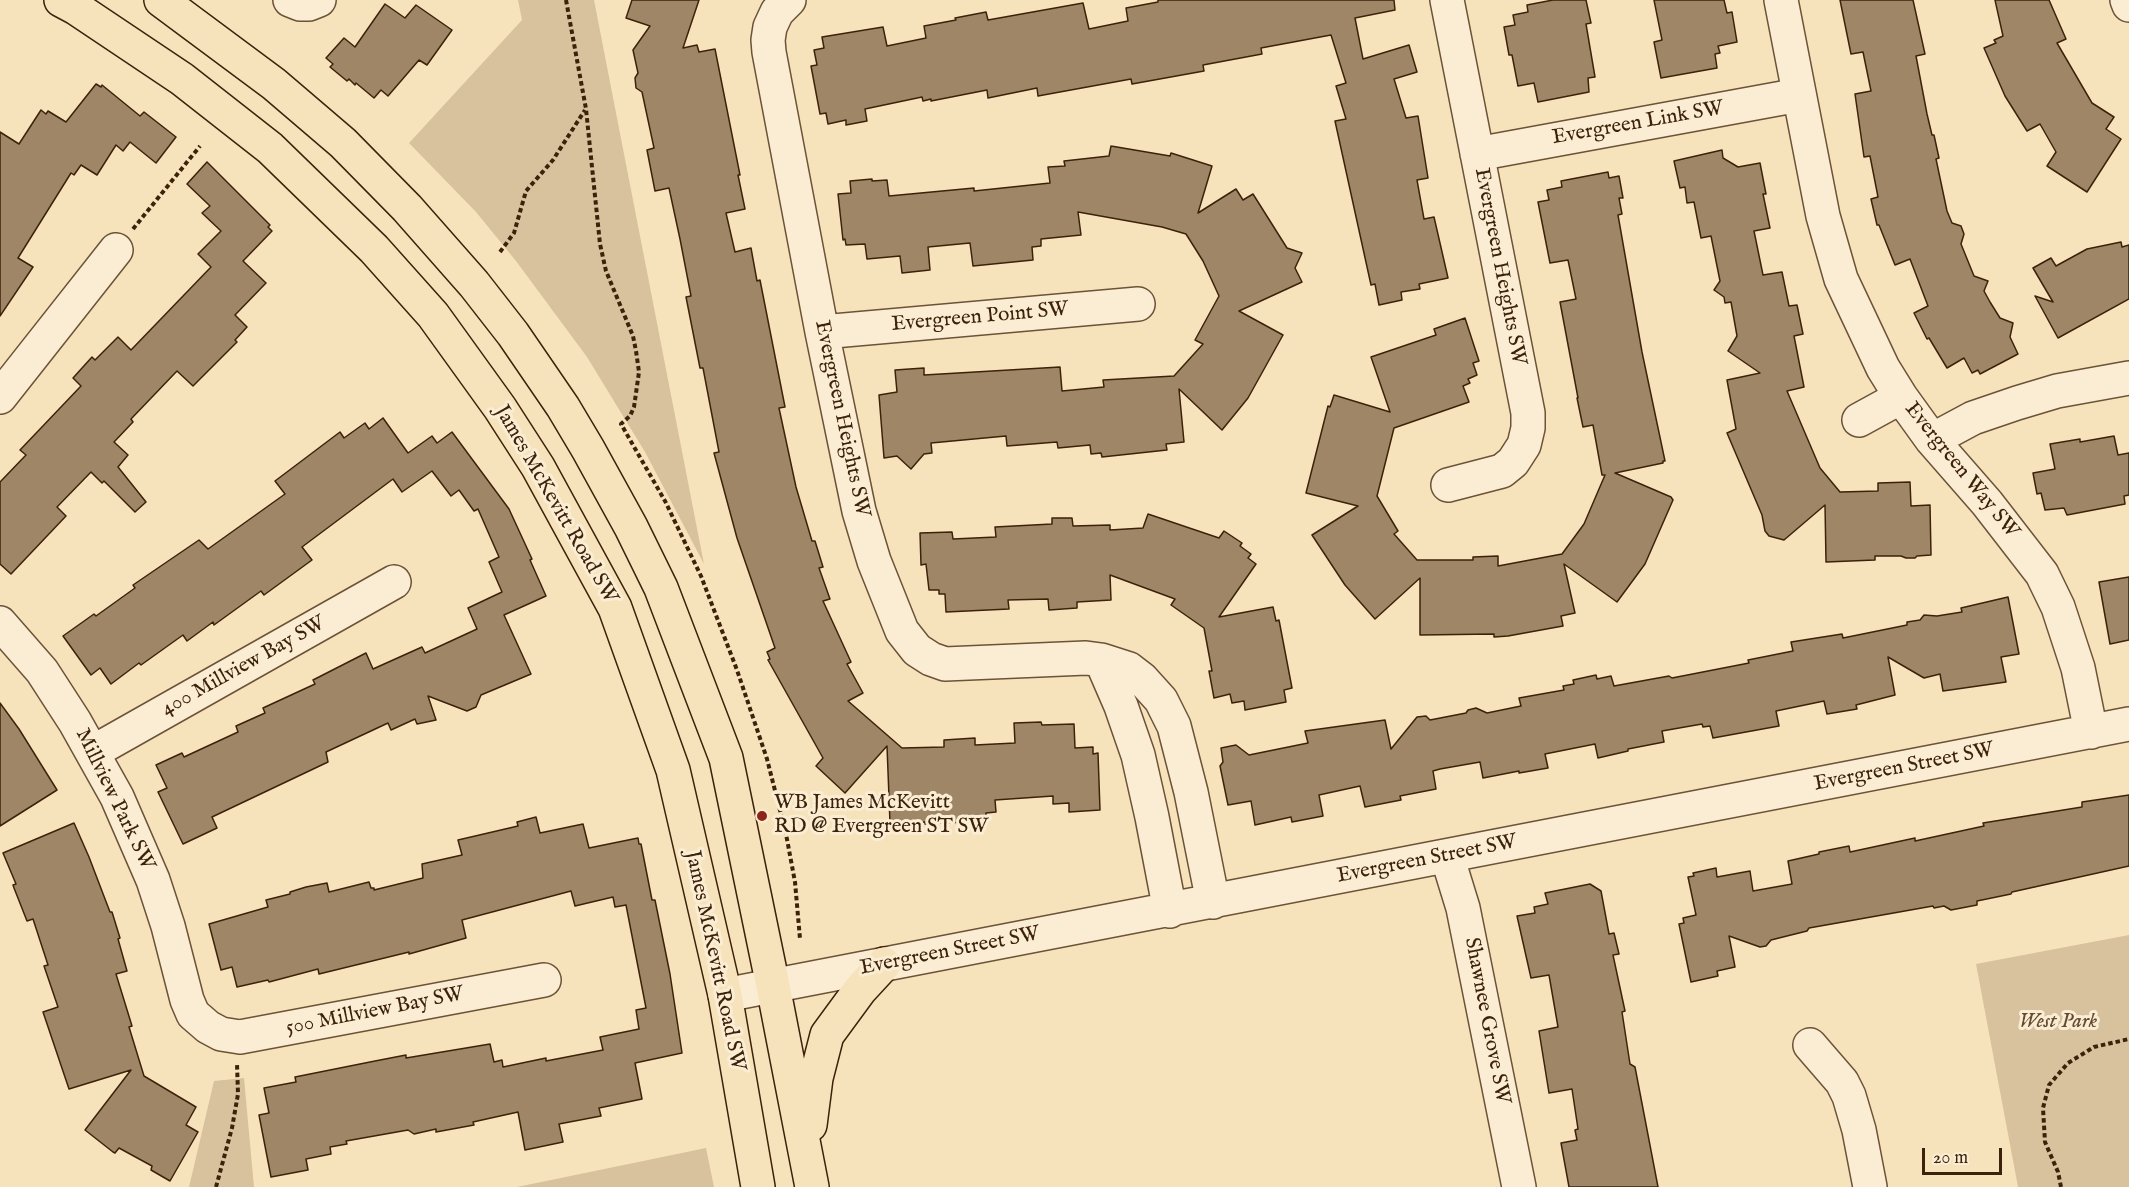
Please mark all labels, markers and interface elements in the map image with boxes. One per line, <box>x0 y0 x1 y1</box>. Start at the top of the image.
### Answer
street label: Evergreen Link SW <box>1550 97 1726 151</box>
street label: Evergreen Heights SW <box>1467 166 1531 368</box>
street label: Evergreen Point SW <box>891 298 1069 338</box>
street label: Evergreen Heights SW <box>808 318 874 520</box>
street label: Evergreen Way SW <box>1898 398 2024 544</box>
street label: James McKevitt Road SW <box>488 401 622 609</box>
street label: 400 Millview Bay SW <box>158 612 330 722</box>
street label: Millview Park SW <box>69 725 159 875</box>
street label: Evergreen Street SW <box>1812 738 1996 798</box>
place label: WB James McKevitt RD @ Evergreen ST SW <box>774 791 988 841</box>
marker: WB James McKevitt RD @ Evergreen ST SW <box>755 809 769 823</box>
street label: Evergreen Street SW <box>1335 830 1519 890</box>
street label: James McKevitt Road SW <box>678 848 750 1074</box>
street label: Evergreen Street SW <box>858 922 1042 982</box>
street label: Shawnee Grove SW <box>1457 935 1515 1107</box>
street label: 500 Millview Bay SW <box>284 982 466 1042</box>
park label: West Park <box>2019 1010 2097 1036</box>
scale bar <box>1925 1136 2004 1174</box>
text: 20 m <box>1933 1147 1968 1170</box>

